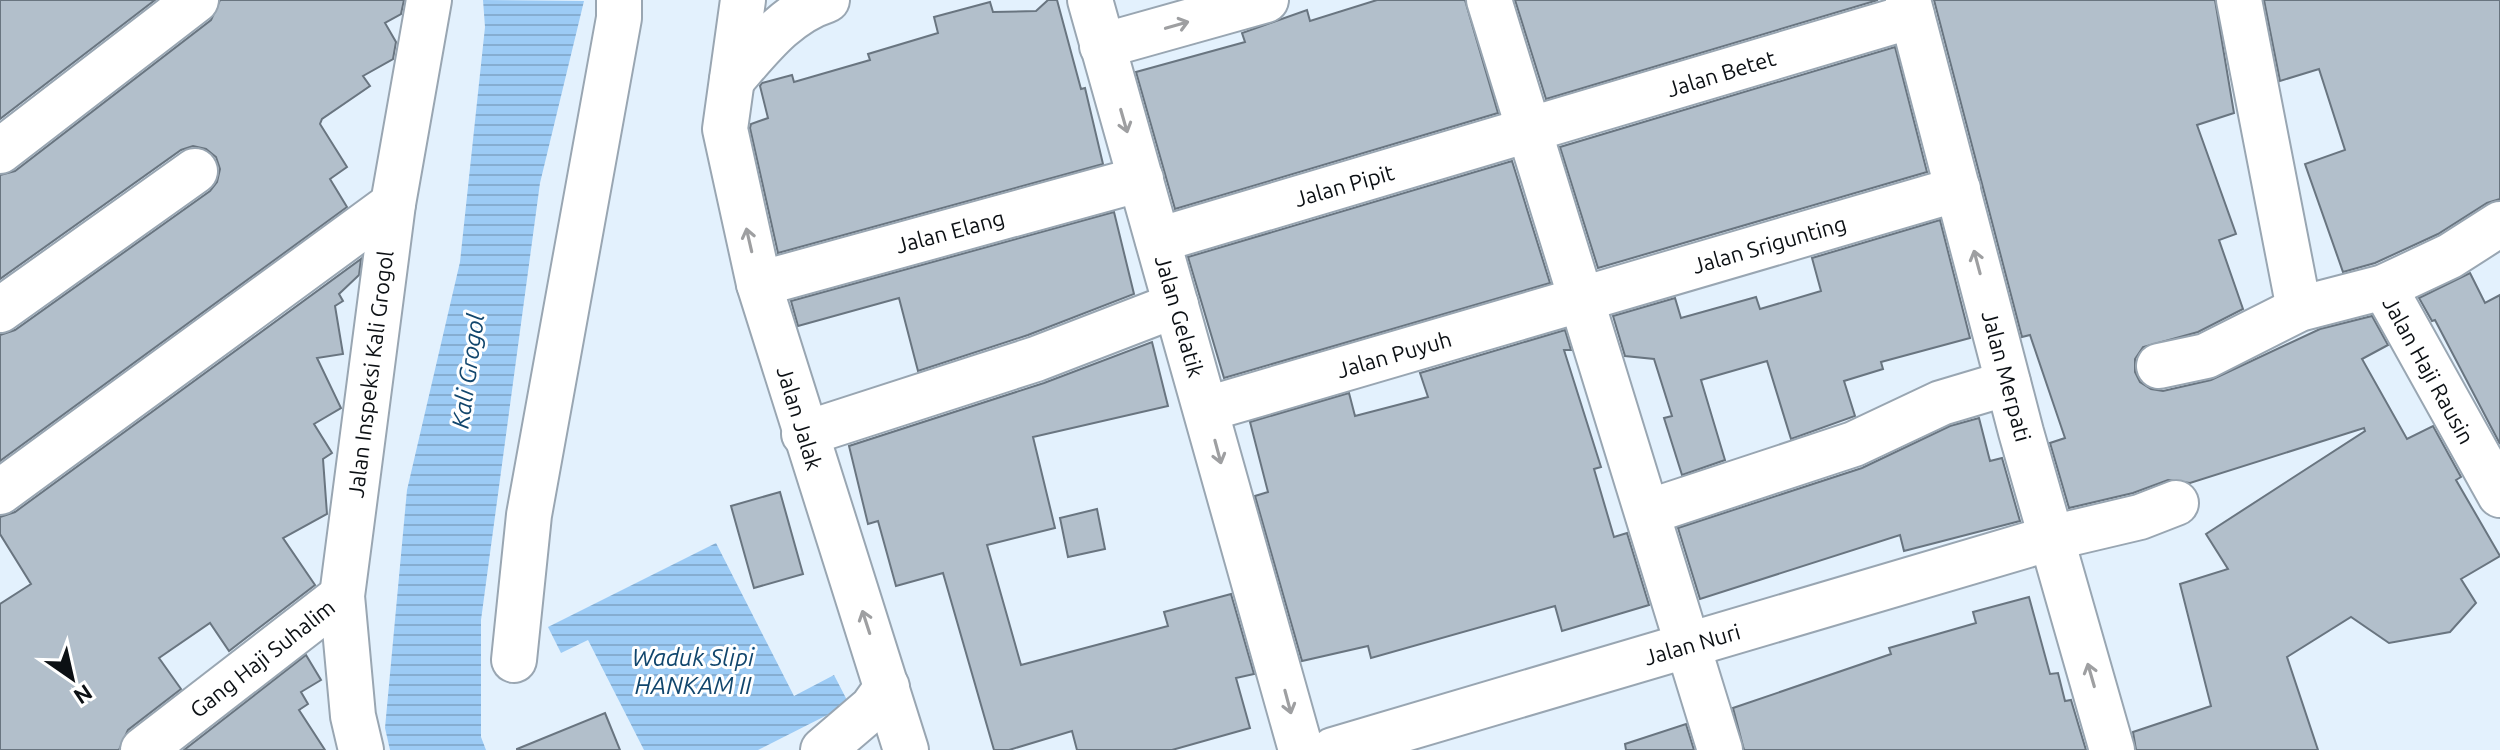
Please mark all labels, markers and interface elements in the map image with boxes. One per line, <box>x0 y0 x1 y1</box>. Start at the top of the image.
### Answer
one-way arrow <box>1164 17 1190 32</box>
street label: Jalan Betet <box>1664 45 1779 101</box>
one-way arrow <box>1118 108 1132 133</box>
street label: Jalan Pipit <box>1291 159 1397 211</box>
street label: Jalan Elang <box>893 204 1007 258</box>
street label: Jalan Srigunting <box>1689 210 1849 278</box>
one-way arrow <box>741 227 756 253</box>
street label: Jalan Inspeksi Kali Grogol <box>342 249 398 499</box>
one-way arrow <box>1968 250 1983 276</box>
street label: Jalan Gelatik <box>1151 252 1209 380</box>
street label: Jalan Haji Rausin <box>2378 292 2480 448</box>
street label: Jalan Merpati <box>1978 308 2036 444</box>
water label: Kali Grogol <box>447 312 489 430</box>
street label: Jalan Puyuh <box>1334 326 1454 382</box>
street label: Jalan Jalak <box>772 363 828 473</box>
one-way arrow <box>1212 438 1227 464</box>
street label: Gang Haji Suhalim <box>185 594 339 722</box>
one-way arrow <box>857 610 872 635</box>
street label: Jalan Nuri <box>1641 618 1743 670</box>
north arrow <box>32 638 112 718</box>
water label: Waduk Slipi HANKAM II <box>632 644 755 699</box>
one-way arrow <box>2083 663 2097 688</box>
text: N <box>70 680 97 710</box>
one-way arrow <box>1281 689 1296 715</box>

